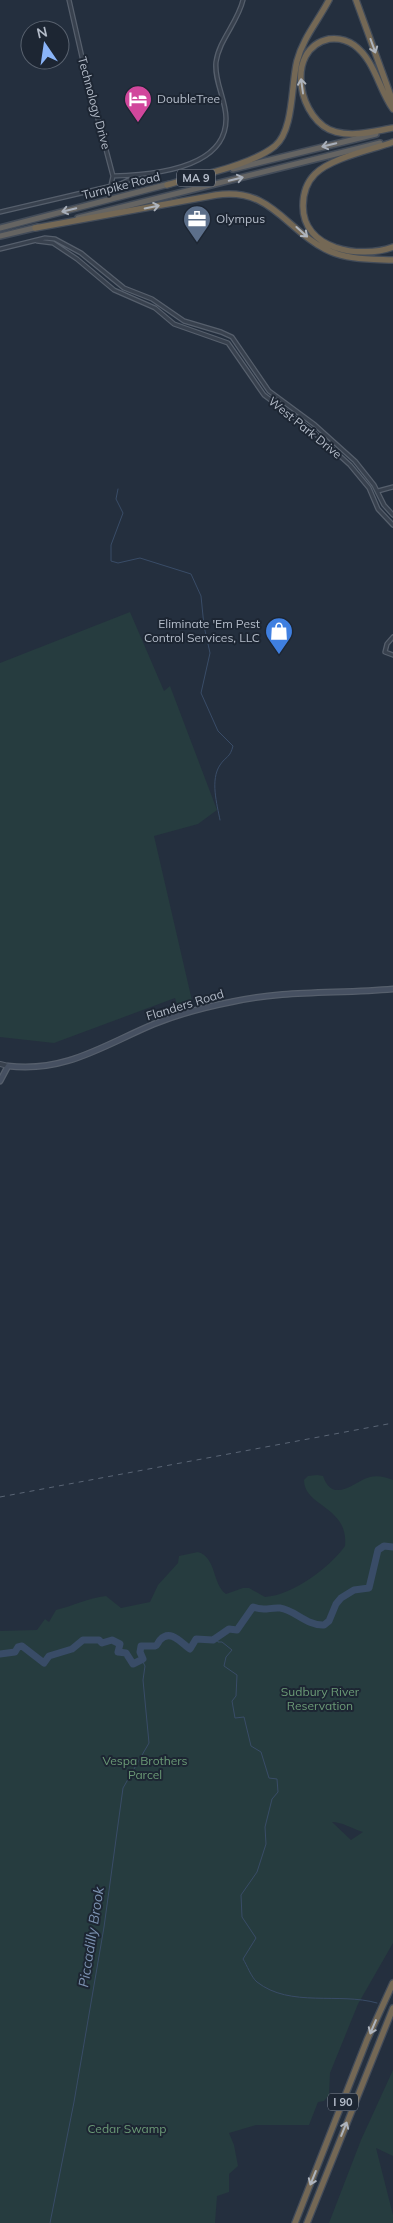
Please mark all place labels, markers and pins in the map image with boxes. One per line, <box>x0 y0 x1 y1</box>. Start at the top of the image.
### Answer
hotel icon: DoubleTree <box>123 84 153 123</box>
place label: DoubleTree <box>157 91 220 106</box>
office icon: Olympus <box>182 204 212 243</box>
place label: Olympus <box>216 211 265 226</box>
place label: Eliminate 'Em Pest Control Services, LLC <box>144 616 260 645</box>
shop icon: Eliminate 'Em Pest Control Services, LLC <box>264 616 294 655</box>

